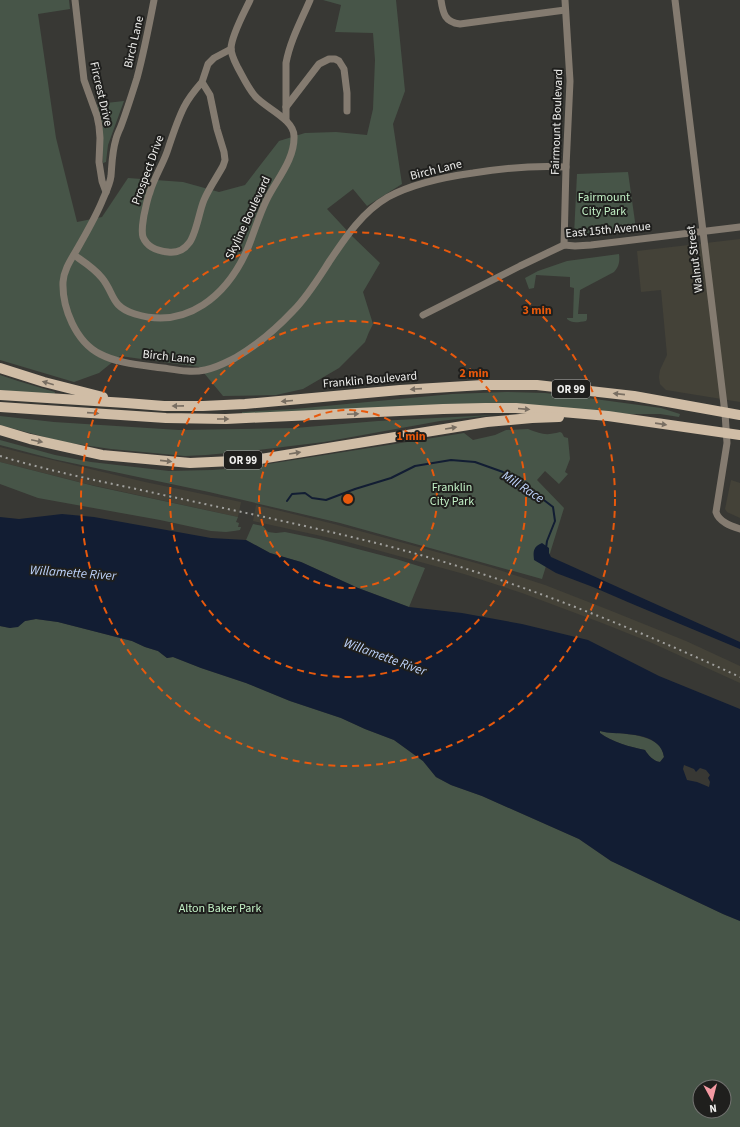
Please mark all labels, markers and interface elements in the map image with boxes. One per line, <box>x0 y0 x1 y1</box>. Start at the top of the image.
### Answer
street label: Birch Lane <box>120 14 148 70</box>
street label: Fircrest Drive <box>85 60 117 128</box>
street label: Fairmount Boulevard <box>547 69 567 175</box>
street label: Prospect Drive <box>128 133 168 207</box>
street label: Birch Lane <box>408 155 464 185</box>
street label: Skyline Boulevard <box>221 174 275 262</box>
park label: Fairmount City Park <box>578 189 630 220</box>
street label: East 15th Avenue <box>565 218 651 242</box>
street label: Walnut Street <box>682 224 708 294</box>
text: 3 min <box>522 302 552 319</box>
street label: Birch Lane <box>142 346 196 368</box>
text: 2 min <box>459 365 489 382</box>
street label: Franklin Boulevard <box>322 367 418 393</box>
one-way arrow <box>42 380 54 386</box>
road number: OR 99 <box>552 380 590 398</box>
one-way arrow <box>410 385 422 392</box>
one-way arrow <box>613 391 625 398</box>
one-way arrow <box>281 397 293 404</box>
one-way arrow <box>171 403 184 409</box>
one-way arrow <box>518 406 530 412</box>
one-way arrow <box>87 409 99 416</box>
one-way arrow <box>347 410 359 417</box>
one-way arrow <box>217 416 230 422</box>
one-way arrow <box>655 421 667 427</box>
one-way arrow <box>445 425 457 431</box>
text: 1 min <box>396 428 426 445</box>
one-way arrow <box>31 438 43 444</box>
one-way arrow <box>289 450 301 456</box>
road number: OR 99 <box>224 451 262 469</box>
one-way arrow <box>160 458 172 464</box>
water label: Mill Race <box>498 467 548 507</box>
park label: Franklin City Park <box>430 479 474 510</box>
centre of rings <box>341 492 355 506</box>
water label: Willamette River <box>29 561 117 585</box>
water label: Willamette River <box>341 634 429 680</box>
park label: Alton Baker Park <box>179 900 261 917</box>
north arrow <box>692 1079 732 1119</box>
text: N <box>709 1101 718 1116</box>

